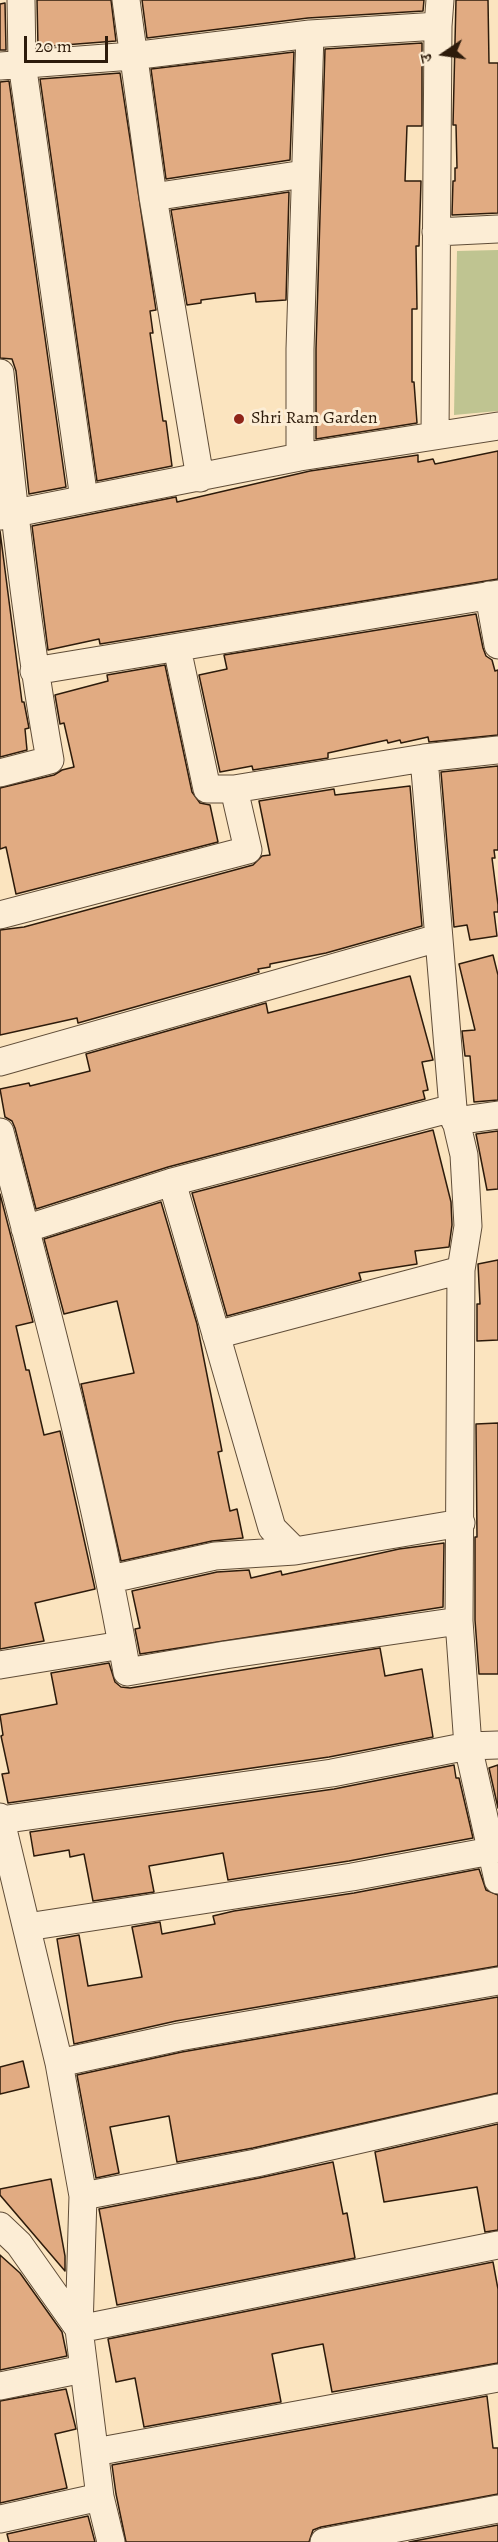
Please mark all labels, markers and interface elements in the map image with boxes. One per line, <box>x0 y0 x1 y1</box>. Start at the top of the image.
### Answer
scale bar <box>27 24 111 62</box>
north arrow <box>414 24 474 84</box>
text: 20 m <box>35 34 72 58</box>
text: उ <box>415 52 438 64</box>
place label: Shri Ram Garden <box>251 408 378 430</box>
marker: Shri Ram Garden <box>232 412 246 426</box>

